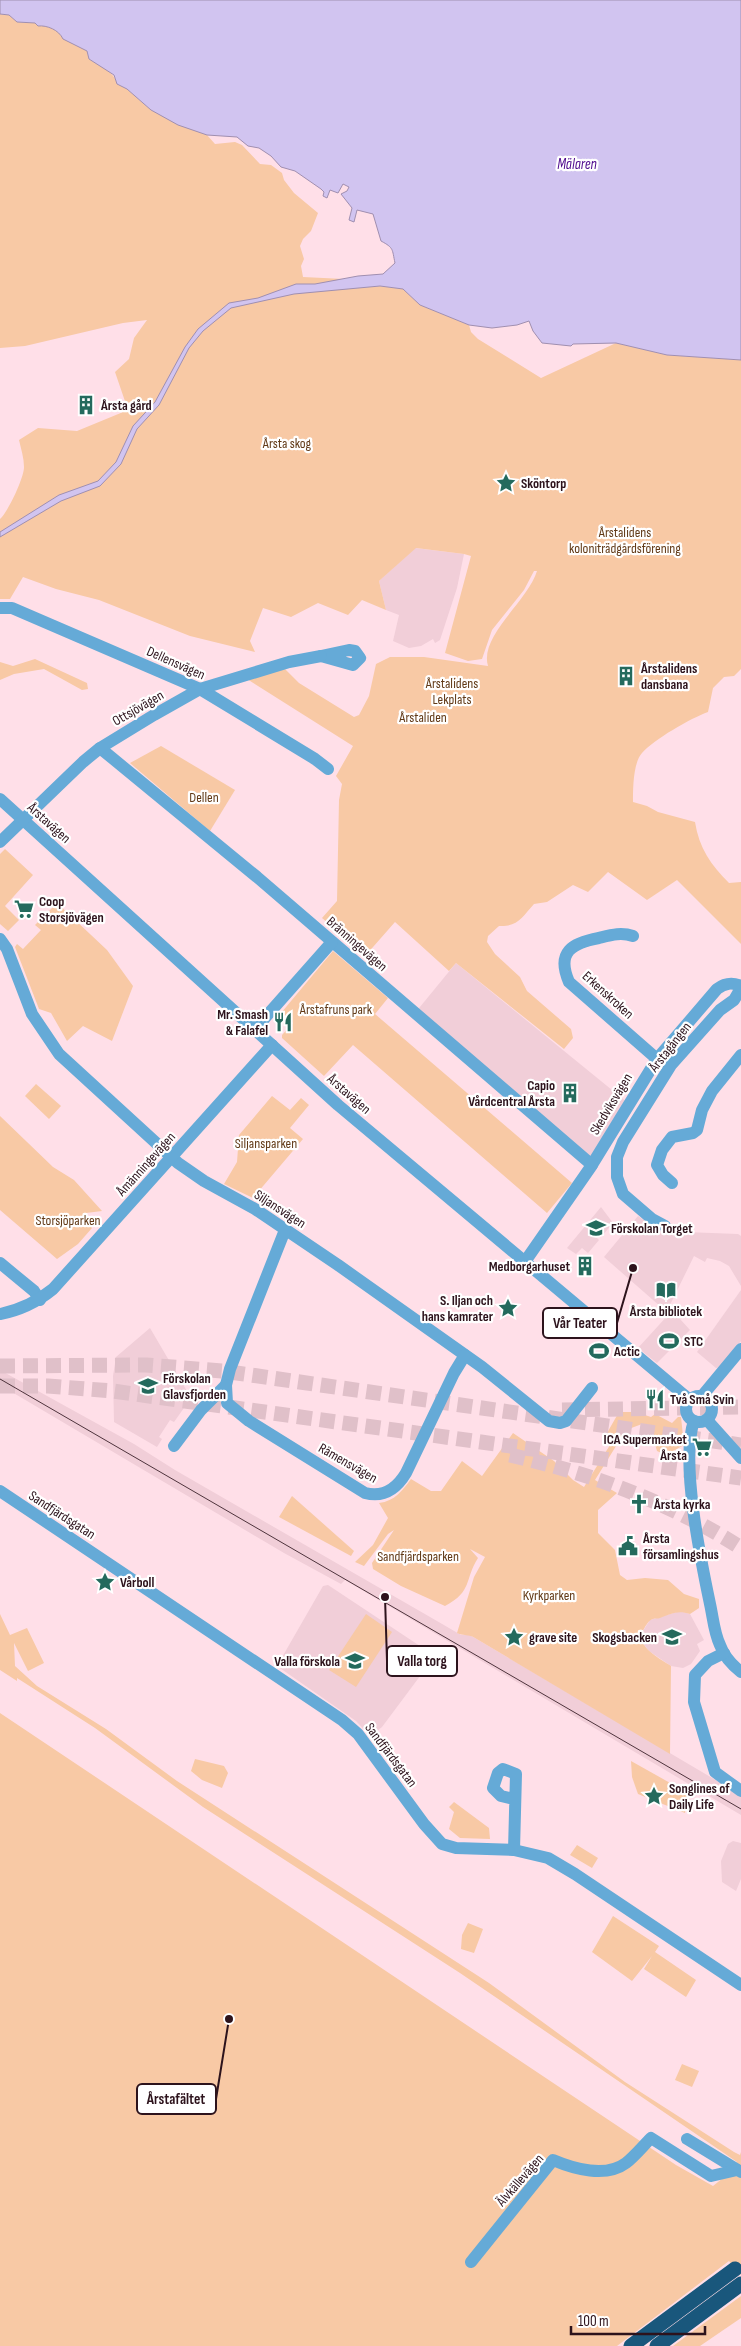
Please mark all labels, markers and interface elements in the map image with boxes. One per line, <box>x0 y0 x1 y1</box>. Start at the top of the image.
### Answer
water label: Mälaren <box>557 155 597 174</box>
building icon: Årsta gård <box>75 394 97 416</box>
place label: Årsta gård <box>100 397 152 414</box>
park label: Årsta skog <box>262 435 312 452</box>
place icon: Sköntorp <box>495 472 517 494</box>
place label: Sköntorp <box>521 475 566 492</box>
park label: Årstalidens koloniträdgårdsförening <box>569 524 681 557</box>
street label: Dellensvägen <box>144 643 208 683</box>
place label: Årstalidens dansbana <box>640 660 697 693</box>
building icon: Årstalidens dansbana <box>615 665 637 687</box>
park label: Årstalidens Lekplats <box>425 675 478 708</box>
street label: Ottsjövägen <box>109 687 167 729</box>
park label: Årstaliden <box>398 709 447 726</box>
park label: Dellen <box>189 789 219 806</box>
street label: Årstavägen <box>23 799 74 847</box>
place label: Coop Storsjövägen <box>39 893 104 926</box>
supermarket icon: Coop Storsjövägen <box>13 898 35 920</box>
street label: Bränningevägen <box>323 913 391 975</box>
street label: Erkenskroken <box>579 968 637 1022</box>
park label: Årstafruns park <box>299 1001 373 1018</box>
place label: Mr. Smash & Falafel <box>217 1006 268 1039</box>
restaurant icon: Mr. Smash & Falafel <box>272 1011 294 1033</box>
street label: Årstagången <box>645 1019 695 1076</box>
street label: Årstavägen <box>323 1070 374 1118</box>
street label: Skedviksvägen <box>586 1070 636 1138</box>
place label: Capio Vårdcentral Årsta <box>468 1077 555 1110</box>
building icon: Capio Vårdcentral Årsta <box>559 1082 581 1104</box>
street label: Åmänningevägen <box>112 1129 179 1200</box>
park label: Siljansparken <box>235 1135 297 1152</box>
street label: Siljansvägen <box>251 1186 309 1232</box>
park label: Storsjöparken <box>35 1212 101 1229</box>
school or university icon: Förskolan Torget <box>585 1217 607 1239</box>
place label: Förskolan Torget <box>611 1220 693 1237</box>
building icon: Medborgarhuset <box>574 1255 596 1277</box>
place label: Medborgarhuset <box>489 1258 570 1275</box>
library icon: Årsta bibliotek <box>655 1279 677 1301</box>
place label: S. Iljan och hans kamrater <box>422 1292 494 1325</box>
place icon: S. Iljan och hans kamrater <box>497 1297 519 1319</box>
place label: Årsta bibliotek <box>629 1303 702 1320</box>
callout: Vår Teater <box>543 1308 617 1338</box>
text: Vår Teater <box>553 1314 607 1333</box>
sports icon: STC <box>658 1330 680 1352</box>
place label: STC <box>684 1333 703 1350</box>
sports icon: Actic <box>588 1340 610 1362</box>
place label: Actic <box>613 1343 640 1360</box>
place label: Förskolan Glavsfjorden <box>163 1370 226 1403</box>
school or university icon: Förskolan Glavsfjorden <box>137 1375 159 1397</box>
restaurant icon: Två Små Svin <box>644 1388 666 1410</box>
place label: Två Små Svin <box>670 1391 734 1408</box>
place label: ICA Supermarket Årsta <box>604 1431 687 1464</box>
supermarket icon: ICA Supermarket Årsta <box>691 1436 713 1458</box>
street label: Rämensvägen <box>316 1439 380 1487</box>
street label: Sandfjärdsgatan <box>25 1487 99 1543</box>
church icon: Årsta kyrka <box>628 1493 650 1515</box>
place label: Årsta kyrka <box>653 1496 711 1513</box>
place label: Årsta församlingshus <box>642 1530 719 1563</box>
public building icon: Årsta församlingshus <box>617 1535 639 1557</box>
park label: Sandfjärdsparken <box>377 1548 459 1565</box>
place icon: Vårboll <box>94 1571 116 1593</box>
place label: Vårboll <box>120 1574 154 1591</box>
park label: Kyrkparken <box>523 1587 575 1604</box>
place icon: grave site <box>503 1626 525 1648</box>
school or university icon: Skogsbacken <box>661 1626 683 1648</box>
place label: grave site <box>529 1629 577 1646</box>
place label: Skogsbacken <box>592 1629 657 1646</box>
callout: Valla torg <box>387 1646 457 1676</box>
school or university icon: Valla förskola <box>344 1650 366 1672</box>
text: Valla torg <box>397 1652 447 1671</box>
place label: Valla förskola <box>274 1653 340 1670</box>
street label: Sandfjärdsgatan <box>361 1719 421 1791</box>
place label: Songlines of Daily Life <box>669 1780 730 1813</box>
place icon: Songlines of Daily Life <box>643 1785 665 1807</box>
callout: Årstafältet <box>137 2084 216 2114</box>
text: Årstafältet <box>146 2090 205 2109</box>
street label: Älvkällevägen <box>492 2150 547 2210</box>
scale bar <box>571 2304 705 2336</box>
text: 100 m <box>578 2312 609 2331</box>

